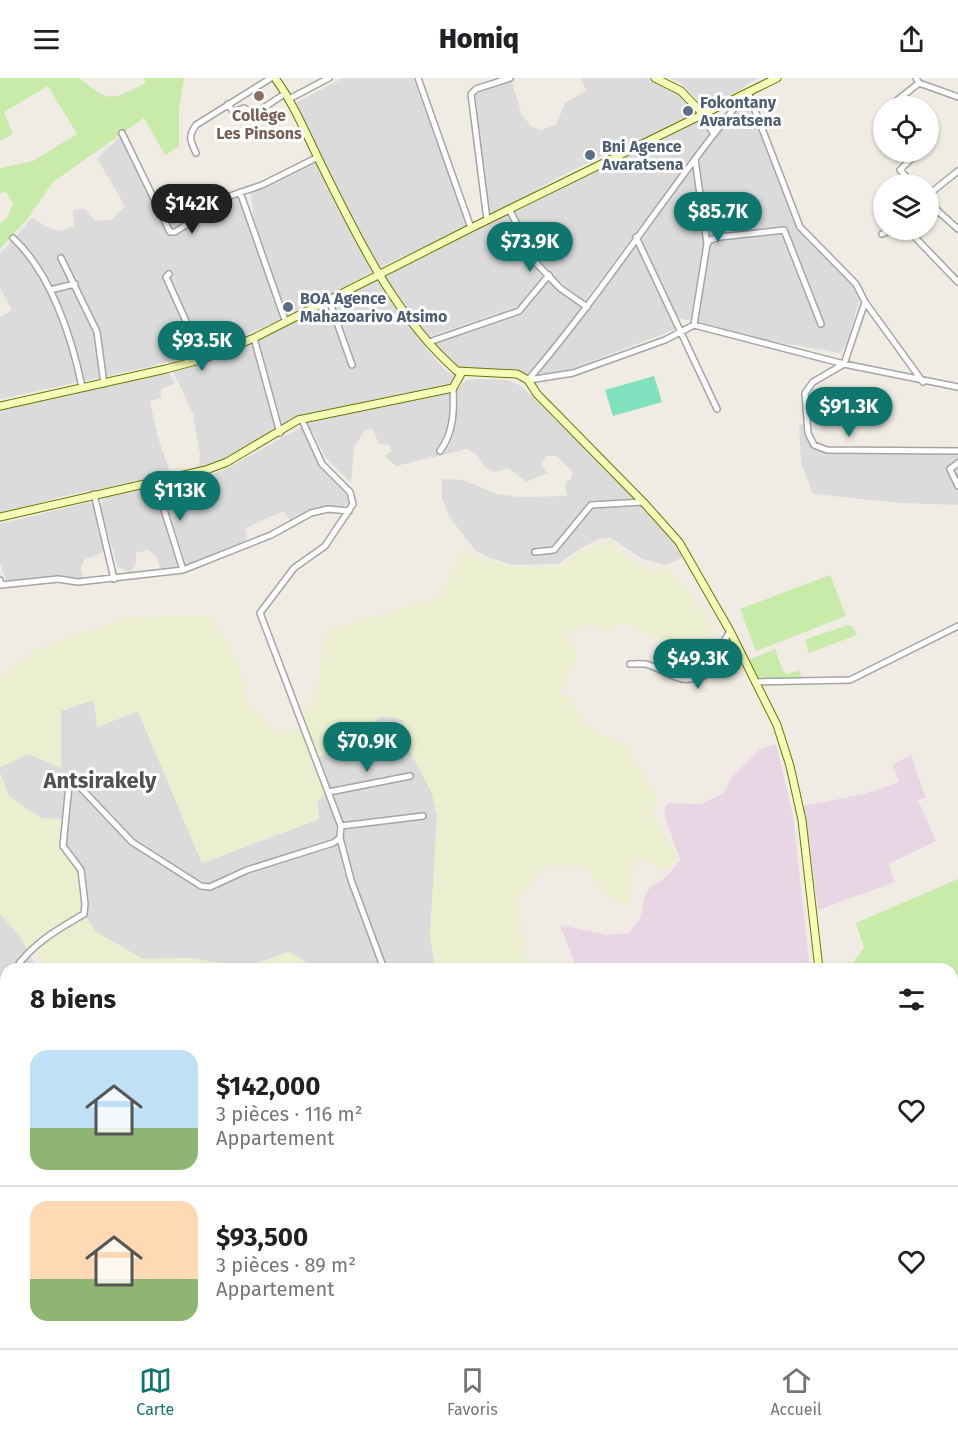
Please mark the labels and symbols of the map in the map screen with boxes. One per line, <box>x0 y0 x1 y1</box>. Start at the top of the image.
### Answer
marker: Collège Les Pinsons <box>252 89 266 103</box>
place label: Fokontany Avaratsena <box>699 93 782 130</box>
marker: Fokontany Avaratsena <box>681 104 695 118</box>
place label: Collège Les Pinsons <box>216 106 302 143</box>
place label: Bni Agence Avaratsena <box>601 137 684 174</box>
marker: Bni Agence Avaratsena <box>583 148 597 162</box>
pin: $142K <box>150 184 234 235</box>
pin: $85.7K <box>669 192 767 243</box>
pin: $73.9K <box>481 222 579 273</box>
place label: BOA Agence Mahazoarivo Atsimo <box>300 289 447 326</box>
marker: BOA Agence Mahazoarivo Atsimo <box>281 300 295 314</box>
pin: $93.5K <box>153 321 251 372</box>
pin: $91.3K <box>800 387 898 438</box>
pin: $113K <box>138 471 222 522</box>
pin: $49.3K <box>649 639 747 690</box>
pin: $70.9K <box>318 722 416 773</box>
district label: Antsirakely <box>43 767 157 794</box>

